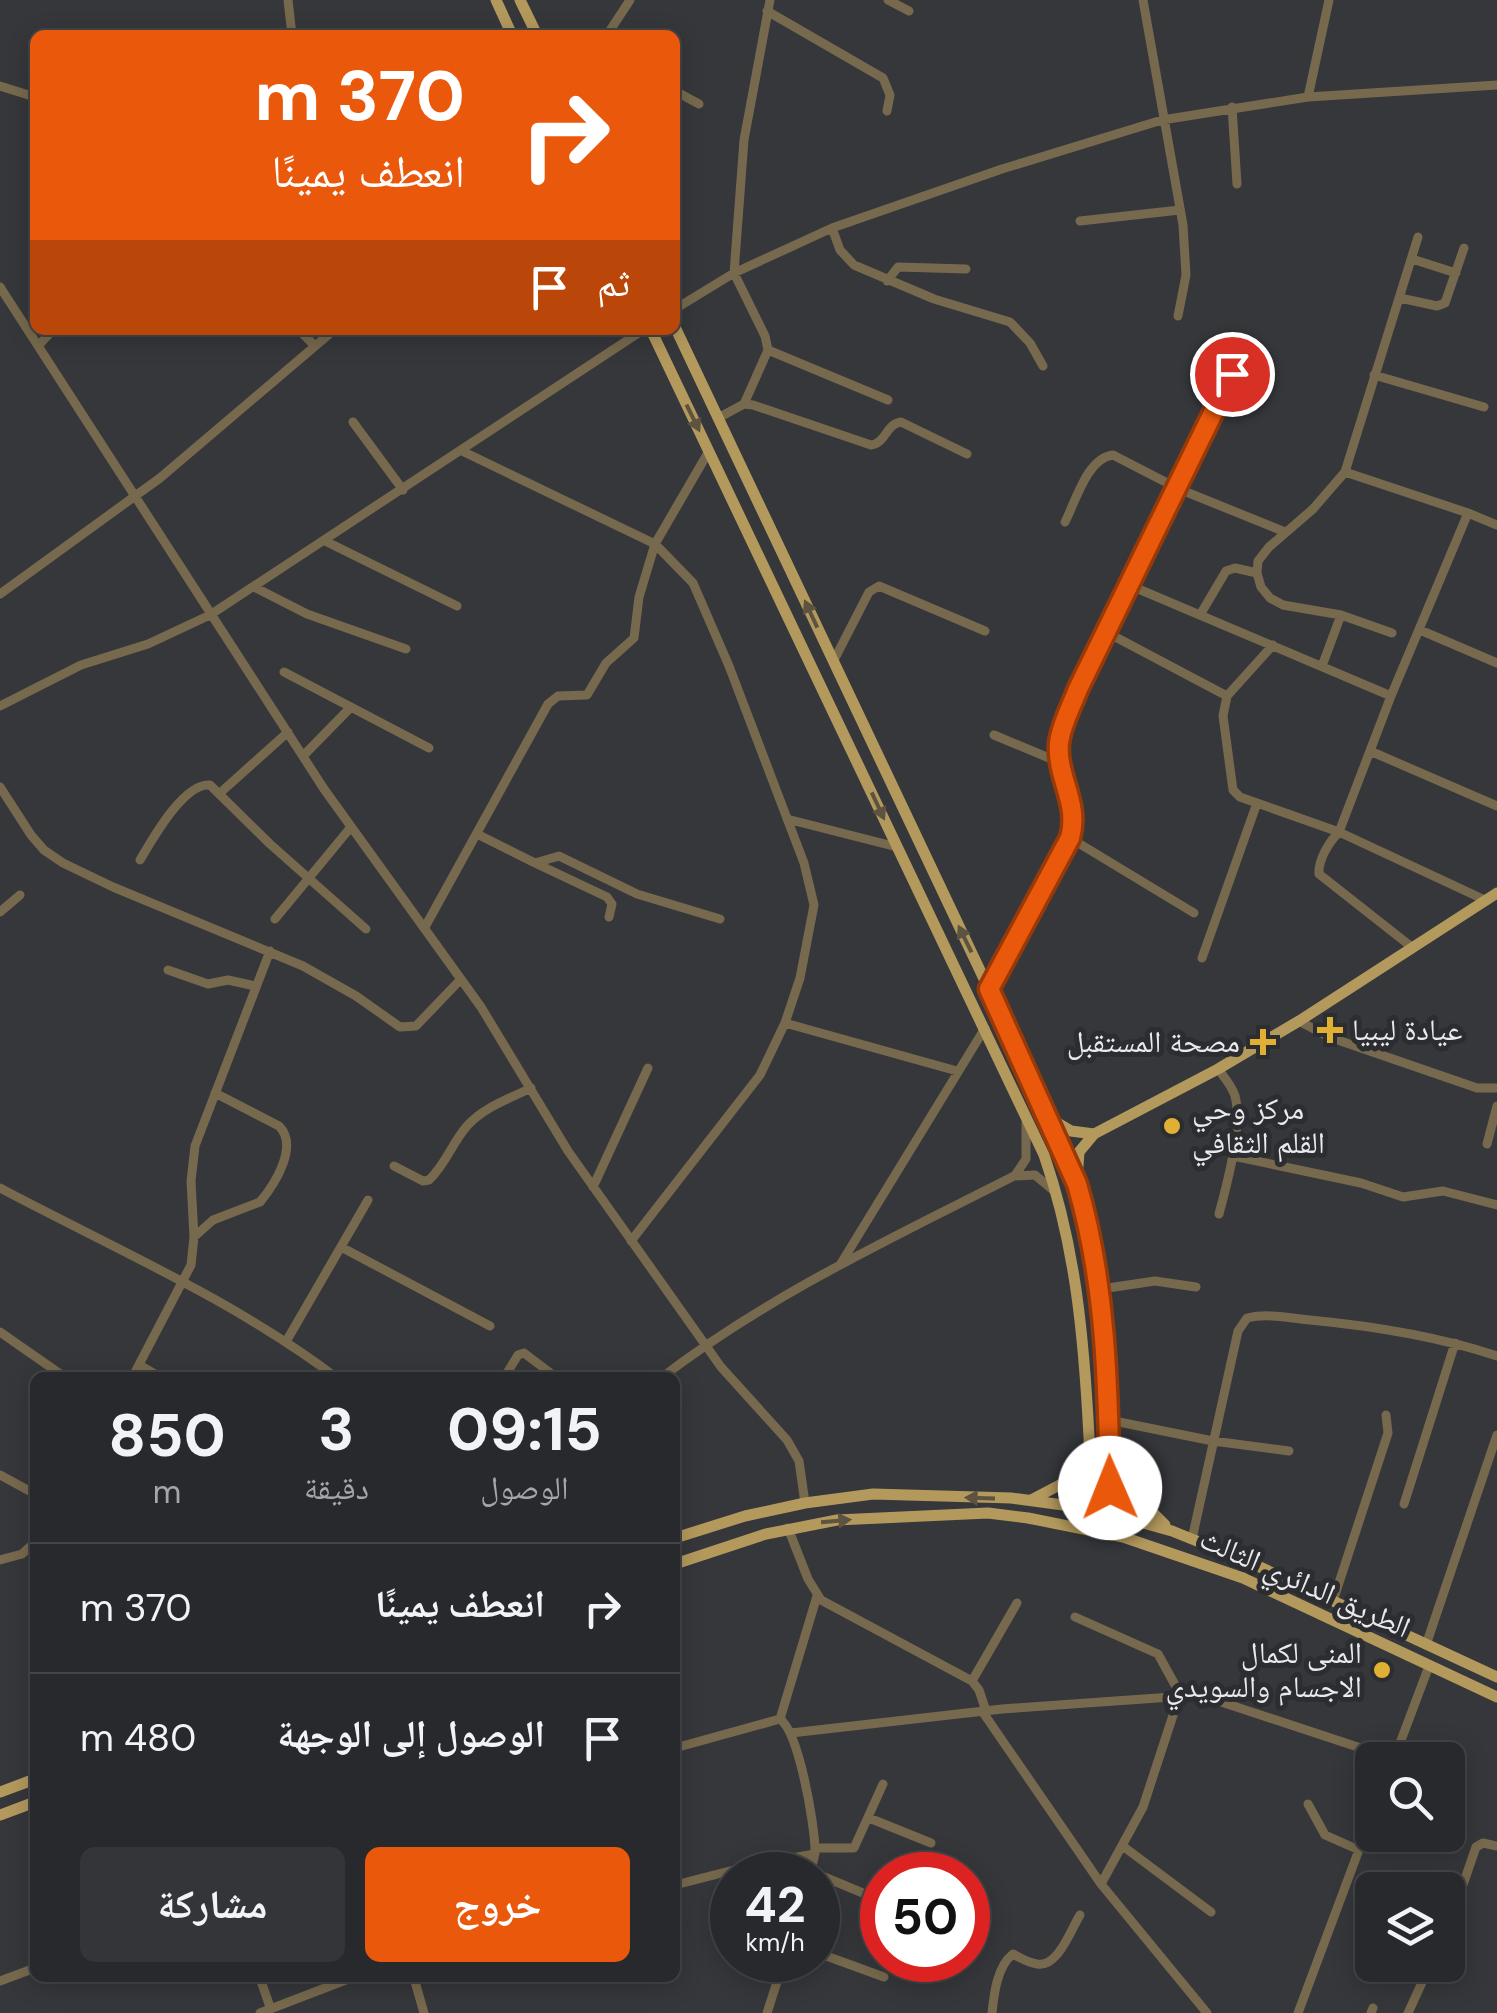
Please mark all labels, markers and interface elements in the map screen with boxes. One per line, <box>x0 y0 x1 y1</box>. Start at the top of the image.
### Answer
text: 370 m <box>254 51 465 142</box>
icon: right <box>500 70 630 200</box>
text: انعطف يمينًا <box>271 142 465 201</box>
text: ثم <box>597 258 630 308</box>
icon: arrive <box>522 260 577 315</box>
pin <box>1190 332 1275 417</box>
icon: arrive <box>1205 347 1260 402</box>
one-way arrow <box>685 404 702 433</box>
one-way arrow <box>802 599 819 628</box>
one-way arrow <box>870 792 887 821</box>
one-way arrow <box>956 924 973 953</box>
place label: عيادة ليبيا <box>1352 1010 1463 1049</box>
marker: عيادة ليبيا <box>1317 1017 1343 1043</box>
place label: مصحة المستقبل <box>1067 1022 1240 1061</box>
marker: مصحة المستقبل <box>1250 1029 1276 1055</box>
place label: مركز وحي القلم الثقافي <box>1192 1089 1325 1167</box>
marker: مركز وحي القلم الثقافي <box>1161 1115 1183 1137</box>
text: 3 <box>318 1390 355 1469</box>
text: 09:15 <box>447 1390 602 1469</box>
text: 850 <box>108 1396 226 1475</box>
position arrow <box>1058 1436 1162 1540</box>
text: دقيقة <box>304 1467 369 1509</box>
text: الوصول <box>480 1467 569 1509</box>
text: m <box>153 1471 181 1513</box>
one-way arrow <box>963 1489 995 1505</box>
one-way arrow <box>821 1513 853 1529</box>
street label: الطريق الدائري الثالث <box>1192 1519 1417 1651</box>
text: انعطف يمينًا <box>375 1579 545 1629</box>
icon: right <box>575 1581 630 1636</box>
text: 370 m <box>80 1583 192 1633</box>
place label: المنى لكمال الاجسام والسويدي <box>1166 1633 1362 1711</box>
marker: المنى لكمال الاجسام والسويدي <box>1371 1659 1393 1681</box>
text: الوصول إلى الوجهة <box>277 1709 545 1759</box>
icon: arrive <box>575 1711 630 1766</box>
text: 480 m <box>80 1713 196 1763</box>
map controls <box>1355 1742 1465 1982</box>
button: search <box>1355 1742 1465 1852</box>
button: مشاركة <box>80 1847 345 1962</box>
button: خروج <box>365 1847 630 1962</box>
speed limit sign: 50 <box>860 1852 990 1982</box>
text: 42 <box>744 1872 806 1938</box>
button: layers <box>1355 1872 1465 1982</box>
text: km/h <box>745 1926 805 1959</box>

